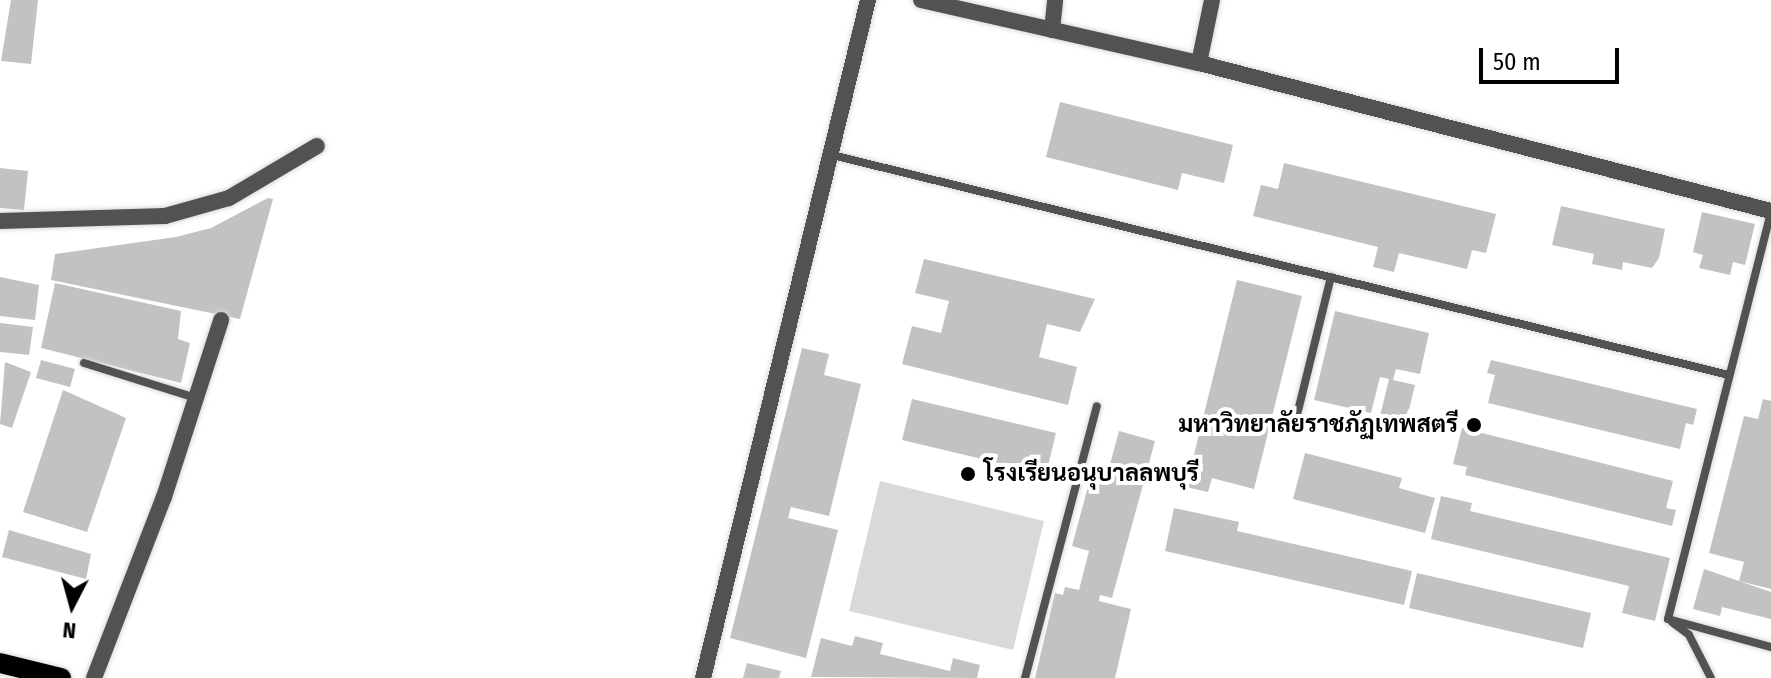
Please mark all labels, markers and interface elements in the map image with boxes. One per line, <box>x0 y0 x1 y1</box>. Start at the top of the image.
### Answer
scale bar <box>1483 32 1623 82</box>
text: 50 m <box>1493 48 1541 76</box>
place label: มหาวิทยาลัยราชภัฏเทพสตรี <box>1178 411 1458 439</box>
marker: มหาวิทยาลัยราชภัฏเทพสตรี <box>1465 416 1483 434</box>
place label: โรงเรียนอนุบาลลพบุรี <box>984 460 1199 488</box>
marker: โรงเรียนอนุบาลลพบุรี <box>959 465 977 483</box>
north arrow <box>32 566 112 646</box>
text: N <box>61 616 77 644</box>

